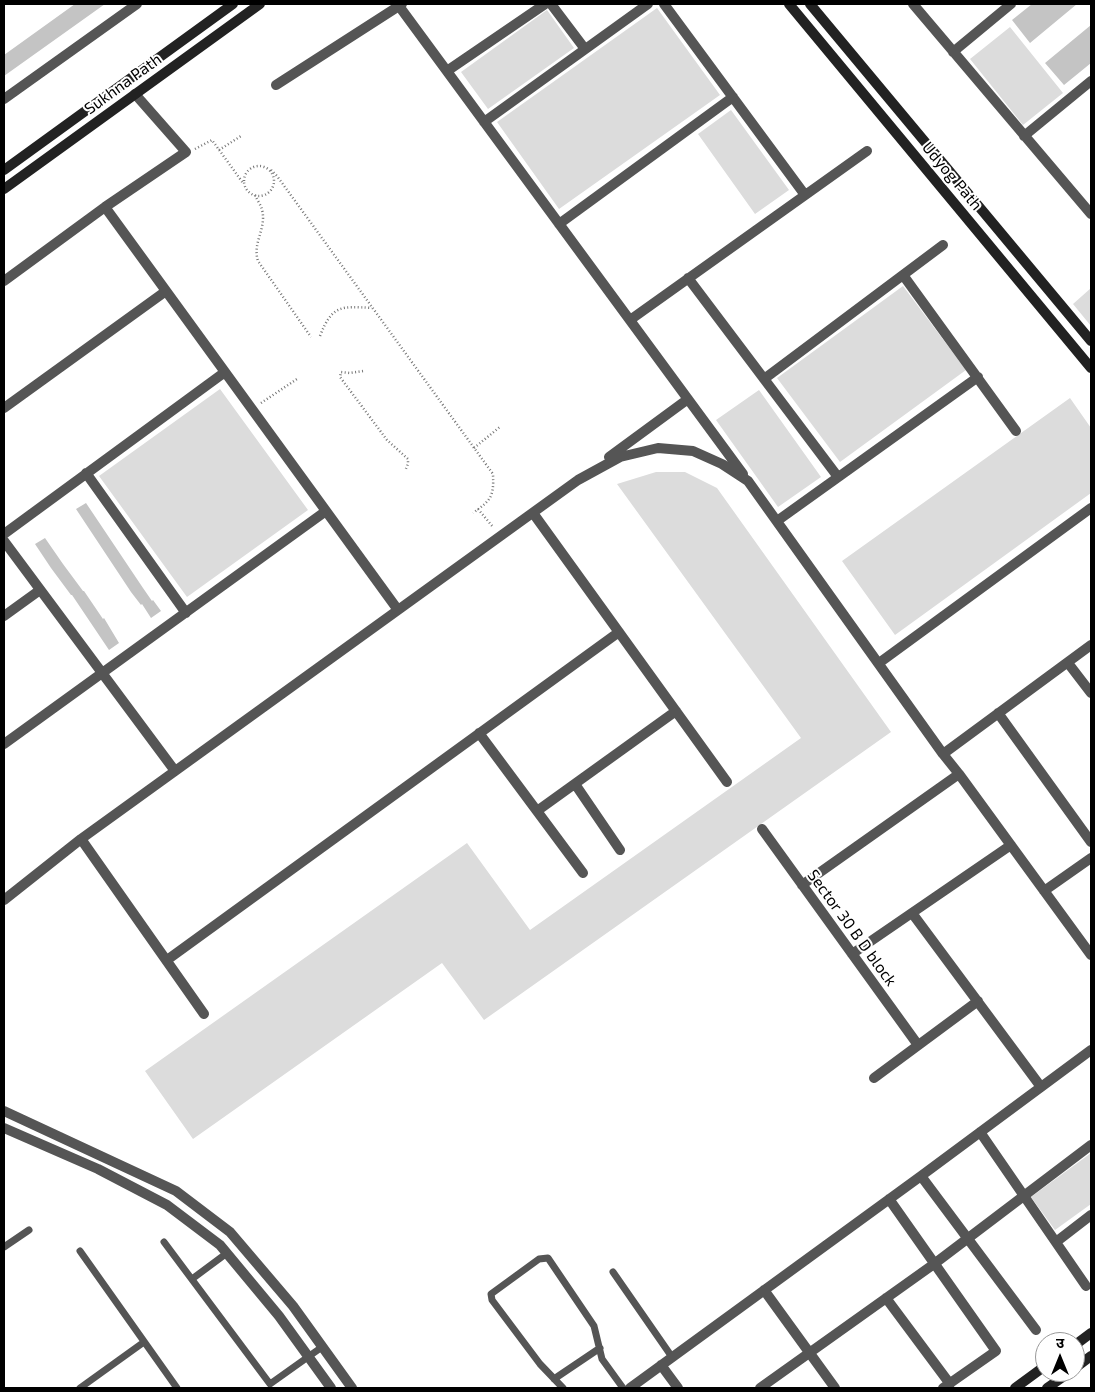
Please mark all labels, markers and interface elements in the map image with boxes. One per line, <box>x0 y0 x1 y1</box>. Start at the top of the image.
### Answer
street label: Sukhna Path <box>81 50 165 118</box>
street label: Udyog Path <box>918 138 986 214</box>
street label: Sector 30 B D block <box>803 866 901 990</box>
north arrow <box>1035 1332 1085 1382</box>
text: उ <box>1056 1334 1064 1351</box>

